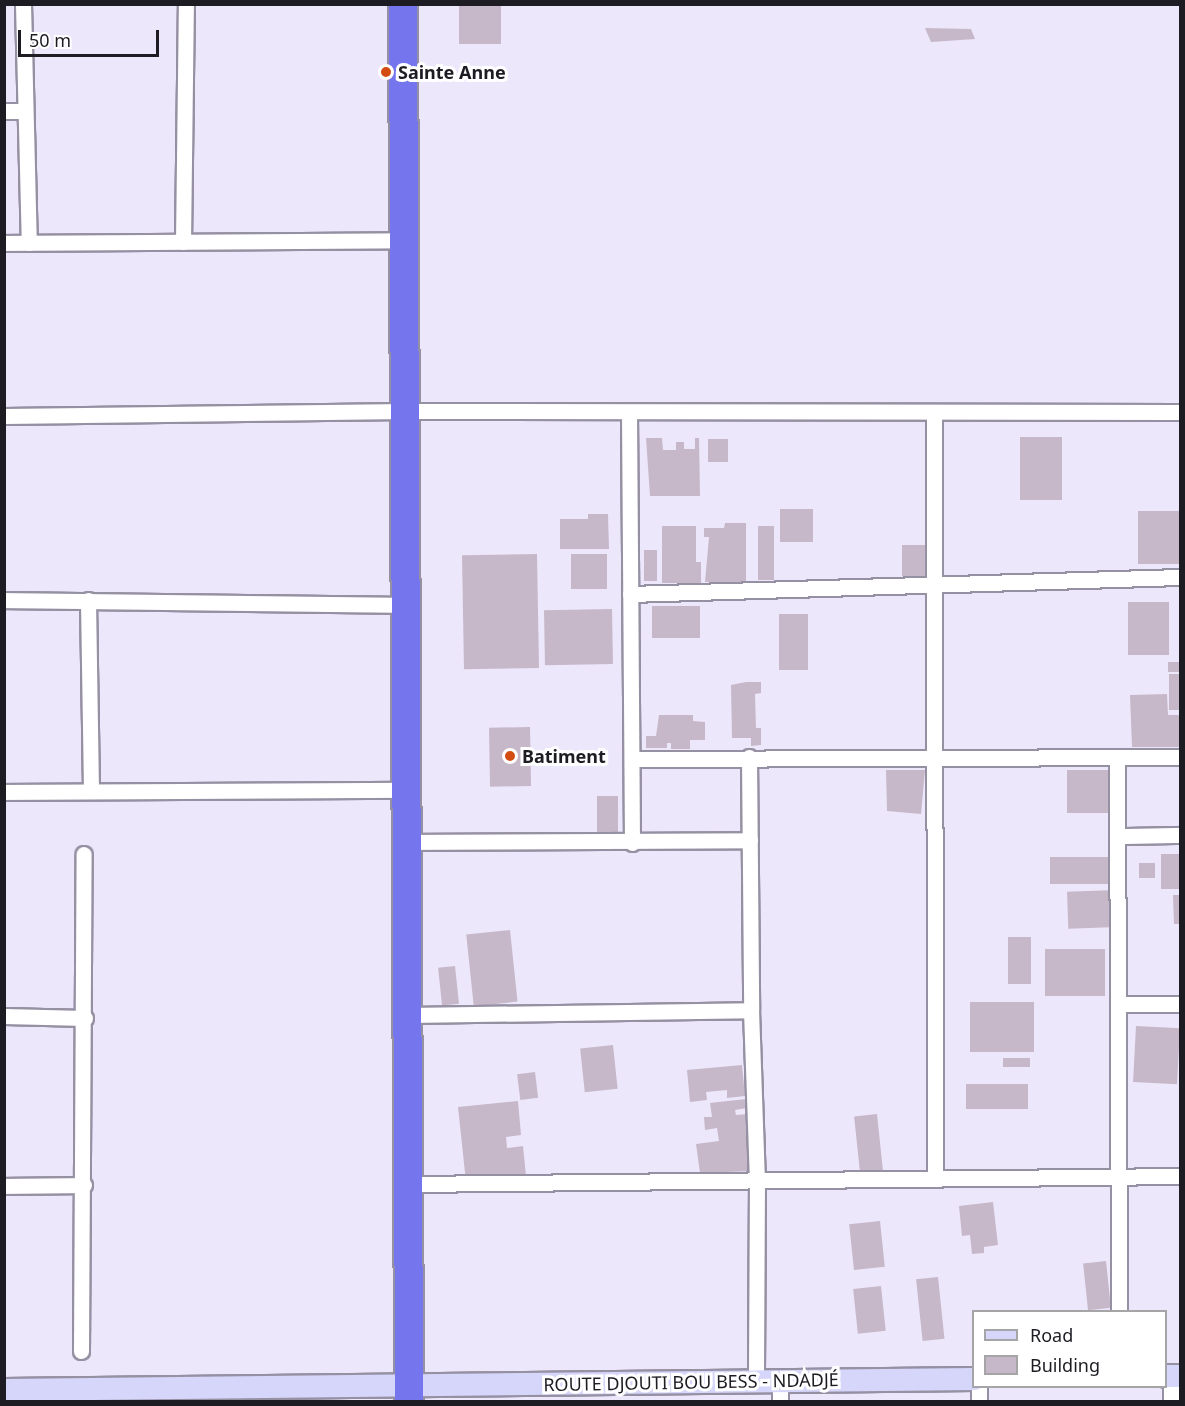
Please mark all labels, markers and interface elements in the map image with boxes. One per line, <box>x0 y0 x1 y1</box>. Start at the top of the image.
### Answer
scale bar <box>21 18 162 56</box>
text: 50 m <box>29 28 71 52</box>
place label: Sainte Anne <box>398 61 506 83</box>
marker: Sainte Anne <box>379 65 393 79</box>
place label: Batiment <box>522 745 606 767</box>
marker: Batiment <box>503 749 517 763</box>
legend <box>972 1310 1167 1388</box>
text: Road <box>1030 1323 1073 1347</box>
text: Building <box>1030 1353 1100 1377</box>
street label: ROUTE DJOUTI BOU BESS - NDADJÉ <box>543 1369 839 1395</box>

